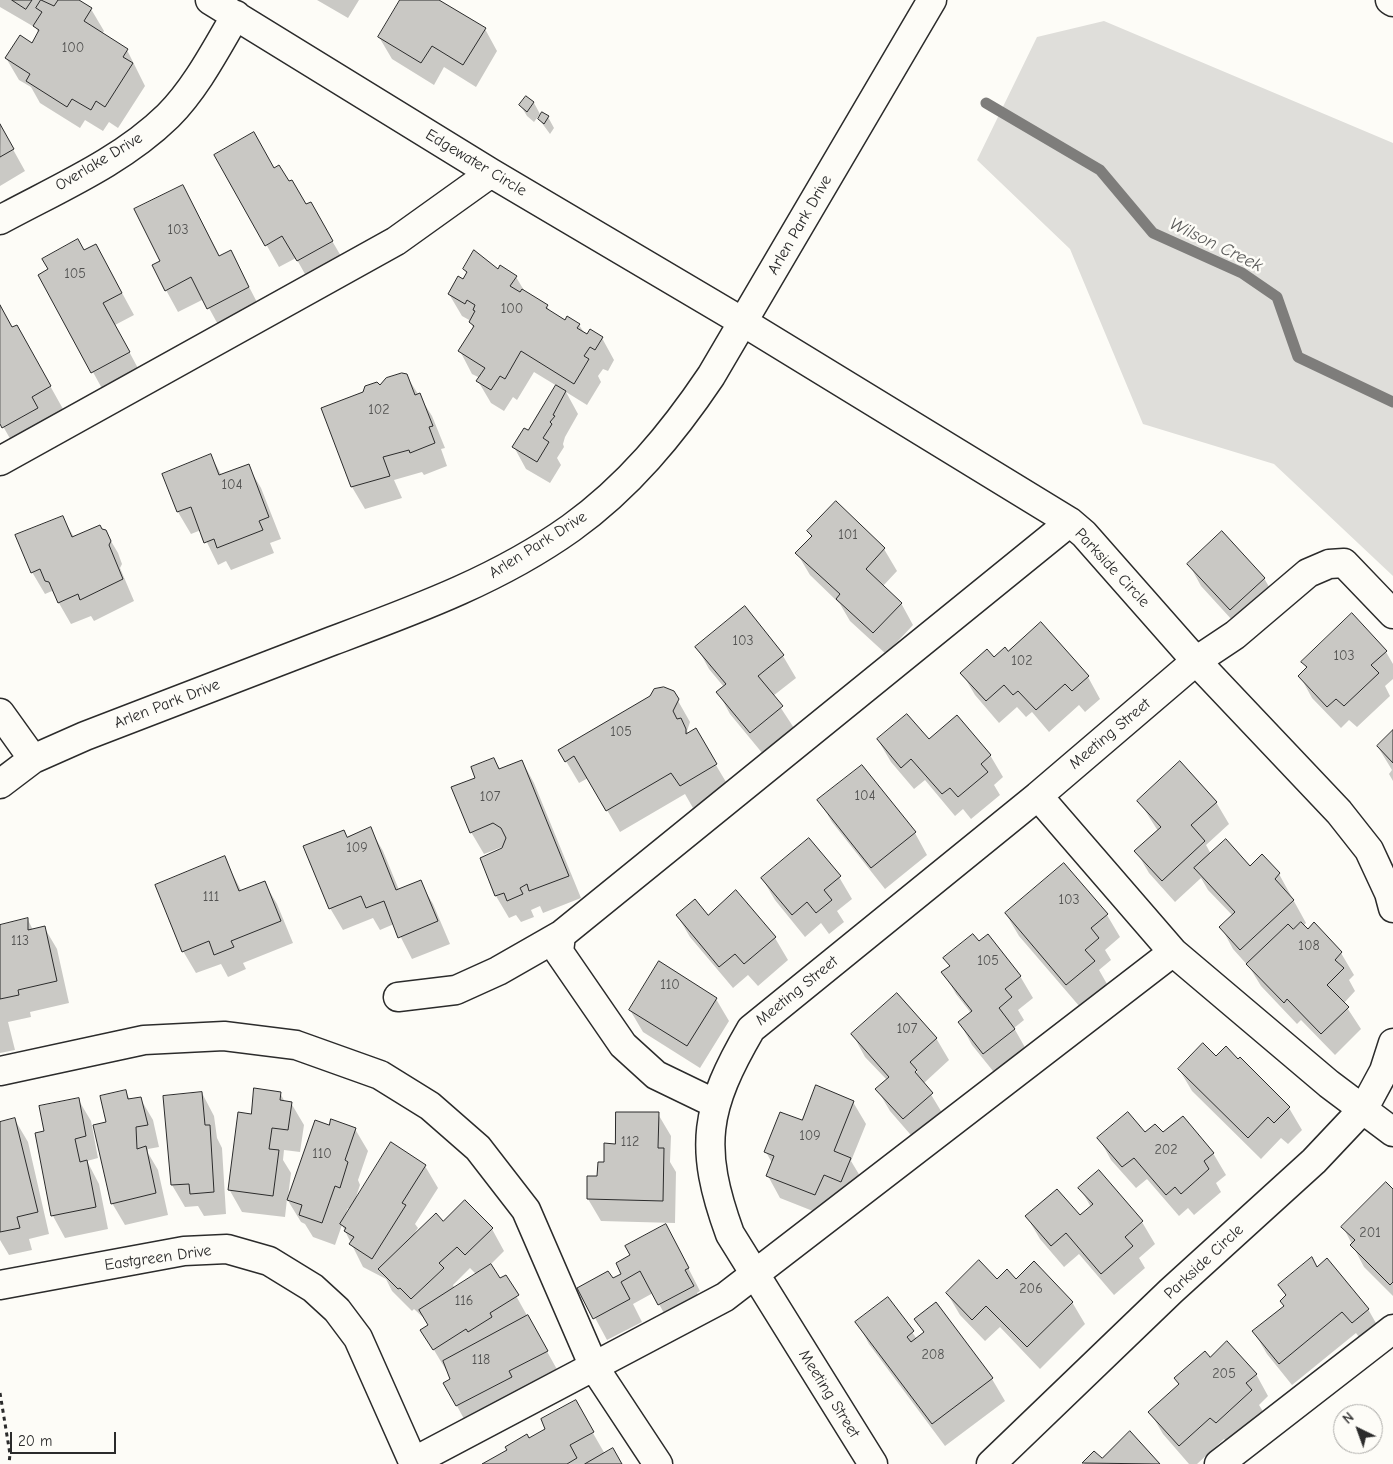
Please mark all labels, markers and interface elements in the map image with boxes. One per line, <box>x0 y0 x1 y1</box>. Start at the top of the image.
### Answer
house number: 100 <box>62 40 84 56</box>
street label: Edgewater Circle <box>422 125 530 201</box>
street label: Overlake Drive <box>52 129 146 195</box>
street label: Arlen Park Drive <box>764 172 836 278</box>
water label: Wilson Creek <box>1166 213 1266 277</box>
house number: 103 <box>167 222 189 238</box>
house number: 105 <box>64 266 86 282</box>
house number: 100 <box>501 301 523 317</box>
house number: 102 <box>368 402 390 418</box>
house number: 104 <box>222 477 242 493</box>
street label: Arlen Park Drive <box>486 507 590 583</box>
street label: Parkside Circle <box>1070 524 1154 612</box>
house number: 101 <box>838 527 858 543</box>
house number: 103 <box>732 633 754 649</box>
house number: 103 <box>1333 648 1355 664</box>
house number: 102 <box>1011 653 1033 669</box>
street label: Arlen Park Drive <box>111 675 223 733</box>
street label: Meeting Street <box>1065 694 1155 774</box>
house number: 105 <box>610 724 632 740</box>
house number: 104 <box>855 788 875 804</box>
house number: 107 <box>480 789 500 805</box>
house number: 109 <box>346 840 368 856</box>
house number: 111 <box>203 889 219 905</box>
house number: 103 <box>1058 892 1080 908</box>
house number: 113 <box>11 933 29 949</box>
house number: 108 <box>1298 938 1320 954</box>
street label: Meeting Street <box>752 952 842 1030</box>
house number: 105 <box>977 953 999 969</box>
house number: 110 <box>660 977 680 993</box>
house number: 107 <box>897 1021 917 1037</box>
house number: 109 <box>799 1128 821 1144</box>
house number: 112 <box>621 1134 639 1150</box>
house number: 202 <box>1154 1142 1178 1158</box>
house number: 110 <box>312 1146 332 1162</box>
street label: Parkside Circle <box>1160 1220 1248 1304</box>
house number: 201 <box>1359 1225 1381 1241</box>
street label: Eastgreen Drive <box>103 1241 213 1275</box>
house number: 206 <box>1019 1281 1043 1297</box>
house number: 116 <box>455 1293 473 1309</box>
street label: Meeting Street <box>794 1346 864 1442</box>
house number: 208 <box>921 1347 945 1363</box>
house number: 118 <box>472 1352 490 1368</box>
house number: 205 <box>1212 1366 1236 1382</box>
north arrow <box>1333 1404 1383 1454</box>
text: N <box>1339 1409 1357 1428</box>
scale bar <box>12 1422 119 1454</box>
text: 20 m <box>18 1432 52 1450</box>

